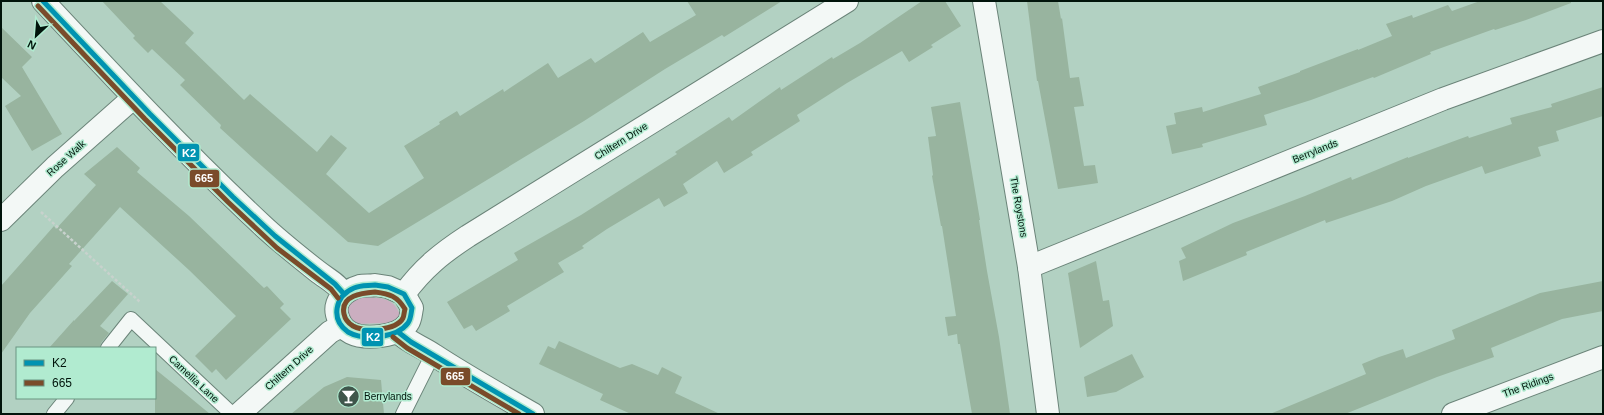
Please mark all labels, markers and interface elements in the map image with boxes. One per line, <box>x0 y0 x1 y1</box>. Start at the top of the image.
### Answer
north arrow <box>16 16 56 56</box>
text: N <box>25 38 38 52</box>
street label: Chiltern Drive <box>592 120 650 162</box>
street label: Rose Walk <box>44 137 88 178</box>
street label: Berrylands <box>1291 137 1339 165</box>
line badge: K2 <box>177 143 200 162</box>
text: K2 <box>182 147 196 159</box>
line badge: 665 <box>189 169 220 188</box>
text: 665 <box>195 172 213 184</box>
street label: The Roystons <box>1008 176 1030 238</box>
line badge: K2 <box>361 327 384 347</box>
text: K2 <box>366 331 380 343</box>
street label: Chiltern Drive <box>263 343 316 392</box>
legend <box>16 347 156 399</box>
street label: Camellia Lane <box>167 353 221 405</box>
text: K2 <box>52 356 67 370</box>
line badge: 665 <box>440 367 471 386</box>
text: 665 <box>446 370 464 382</box>
street label: The Ridings <box>1501 371 1555 399</box>
text: 665 <box>52 376 72 390</box>
bar icon: Berrylands <box>335 383 361 409</box>
place label: Berrylands <box>364 391 412 402</box>

